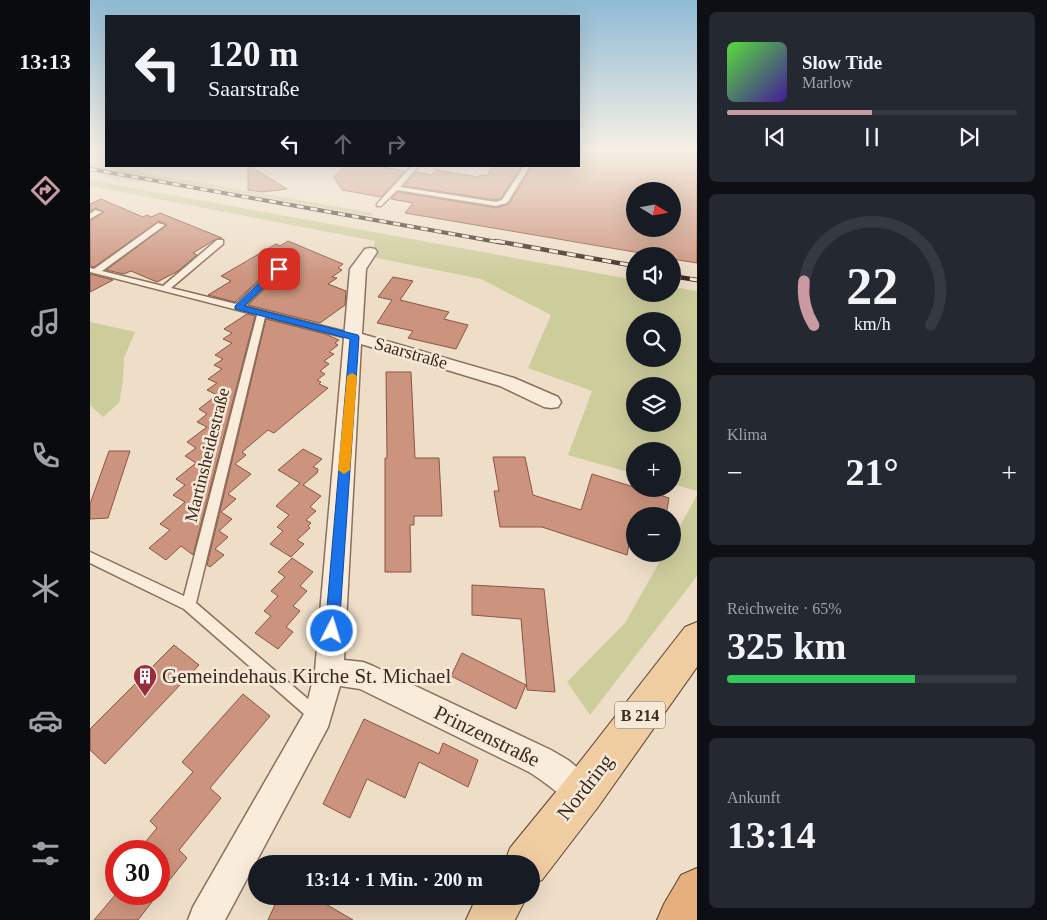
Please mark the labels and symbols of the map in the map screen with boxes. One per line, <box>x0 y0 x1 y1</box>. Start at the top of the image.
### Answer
north arrow <box>626 182 681 238</box>
pin <box>258 248 300 290</box>
street label: Saarstraße <box>372 333 450 373</box>
street label: Martinsheidestraße <box>181 386 233 524</box>
position arrow <box>305 604 357 656</box>
building icon: Gemeindehaus Kirche St. Michael <box>132 663 158 697</box>
place label: Gemeindehaus Kirche St. Michael <box>162 664 451 688</box>
street label: Prinzenstraße <box>430 700 544 772</box>
road number: B 214 <box>615 702 665 728</box>
street label: Nordring <box>552 749 618 825</box>
speed limit sign: 30 <box>105 840 170 905</box>

